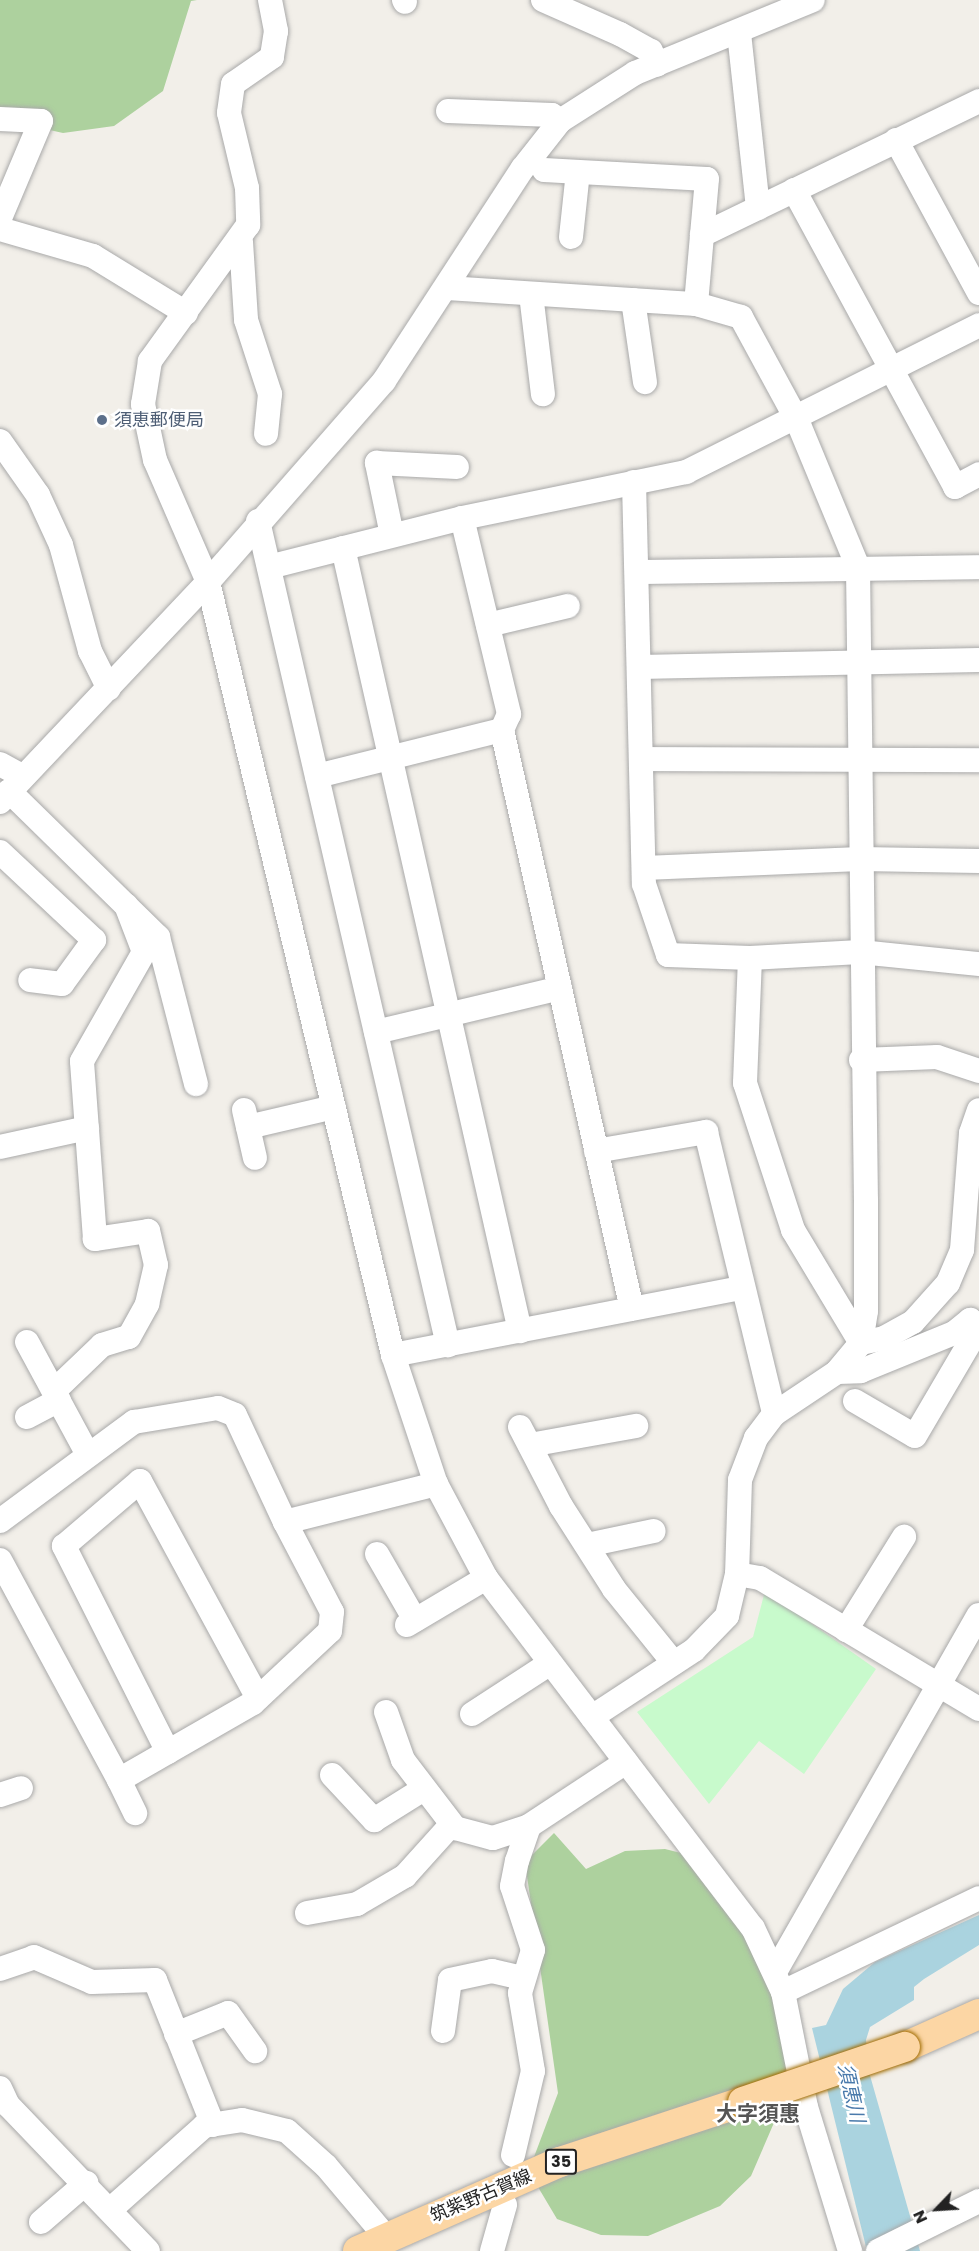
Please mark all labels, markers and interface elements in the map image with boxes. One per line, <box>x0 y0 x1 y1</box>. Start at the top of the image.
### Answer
place label: 須恵郵便局 <box>114 409 204 431</box>
marker: 須恵郵便局 <box>95 413 109 427</box>
water label: 須恵川 <box>833 2061 869 2125</box>
district label: 大字須惠 <box>716 2101 800 2127</box>
road number: 35 <box>544 2149 578 2175</box>
street label: 筑紫野古賀線 <box>427 2165 535 2227</box>
north arrow <box>907 2179 967 2239</box>
text: N <box>907 2207 933 2227</box>

